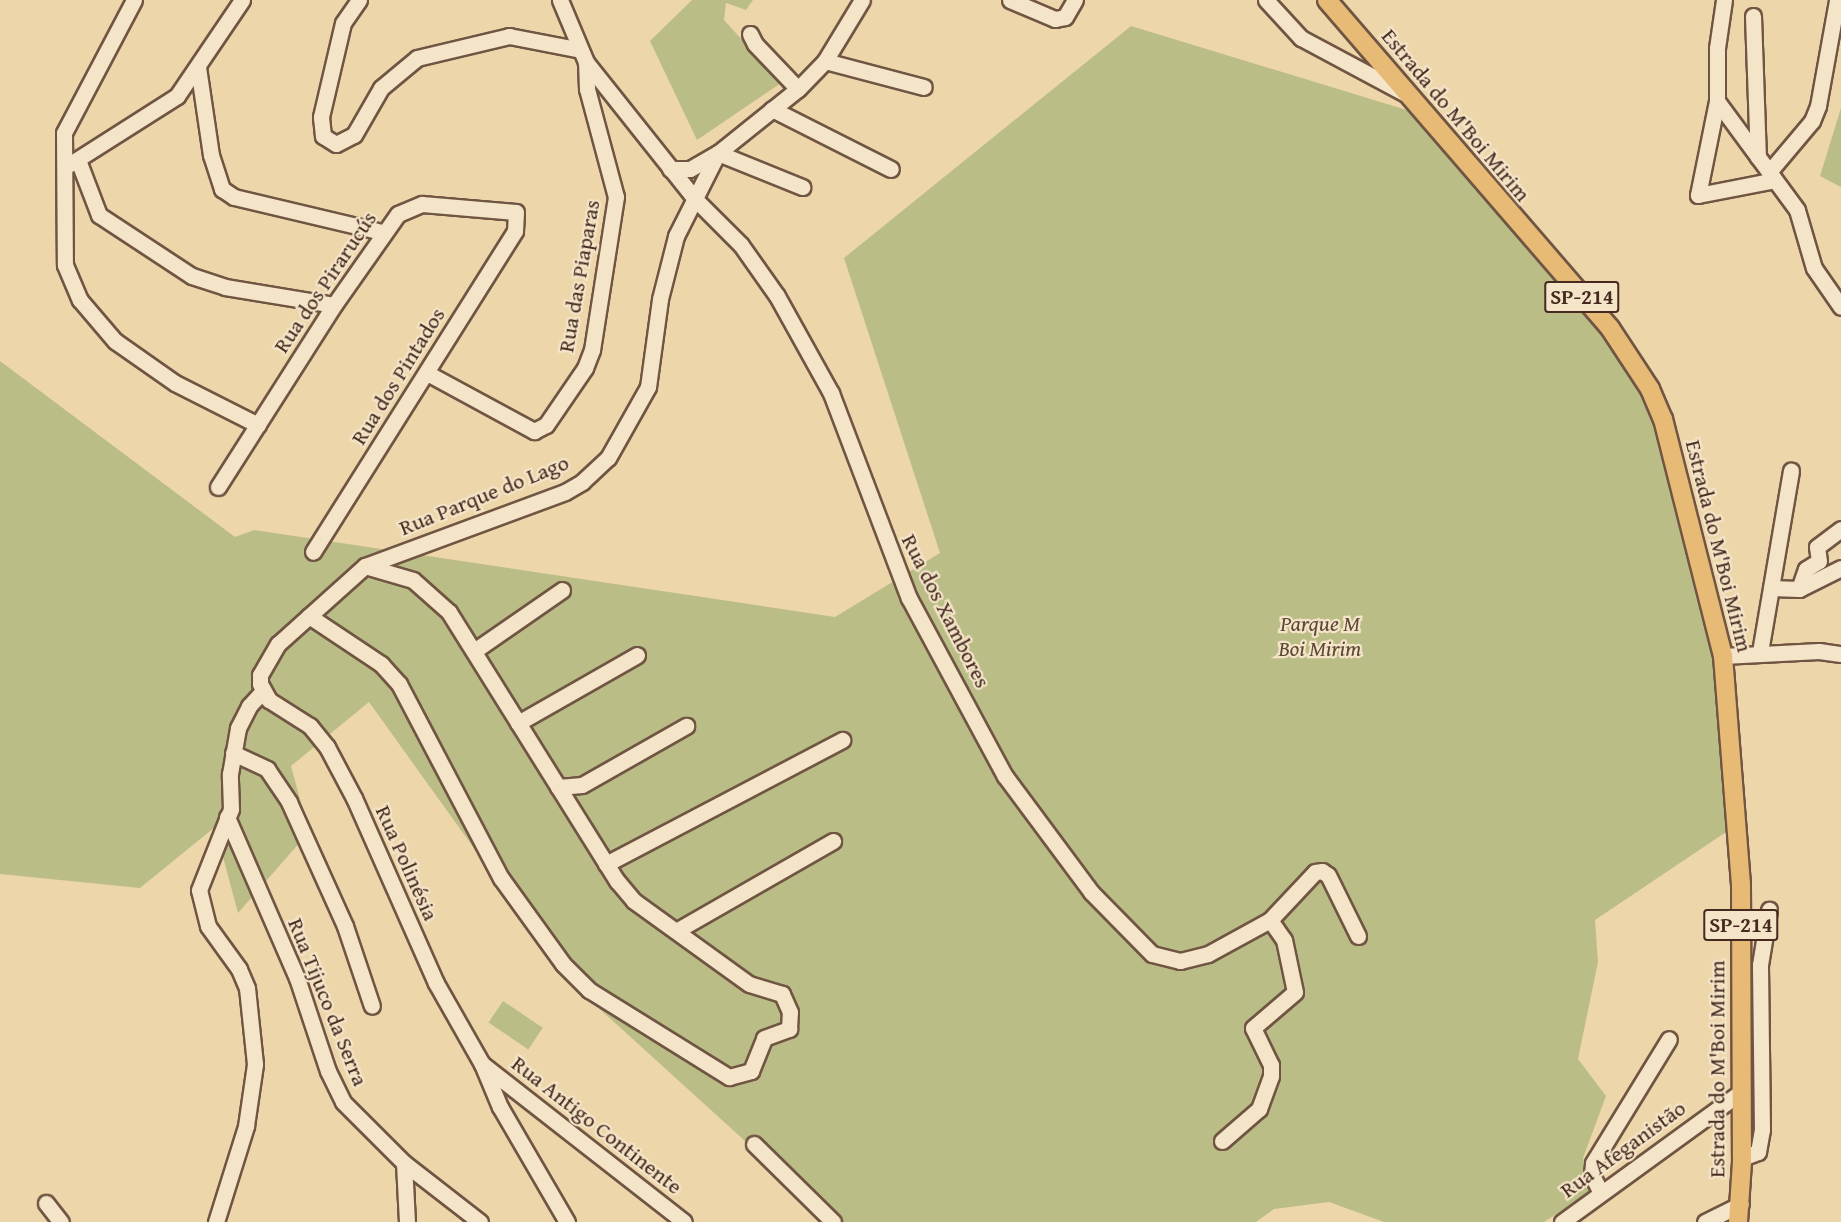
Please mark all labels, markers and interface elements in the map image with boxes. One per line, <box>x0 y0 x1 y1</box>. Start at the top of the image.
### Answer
street label: Estrada do M'Boi Mirim <box>1376 23 1536 207</box>
street label: Rua das Piaparas <box>553 198 605 354</box>
street label: Rua dos Pirarucús <box>268 206 382 358</box>
road number: SP-214 <box>1543 279 1621 315</box>
street label: Rua dos Pintados <box>345 303 451 449</box>
street label: Estrada do M'Boi Mirim <box>1680 437 1758 655</box>
street label: Rua Parque do Lago <box>395 449 573 541</box>
street label: Rua dos Xambores <box>896 530 996 692</box>
park label: Parque M Boi Mirim <box>1279 610 1361 662</box>
street label: Rua Polinésia <box>370 801 444 925</box>
road number: SP-214 <box>1702 907 1780 943</box>
street label: Rua Tijuco da Serra <box>282 914 374 1090</box>
street label: Estrada do M'Boi Mirim <box>1704 960 1730 1178</box>
street label: Rua Antigo Continente <box>507 1050 687 1200</box>
street label: Rua Afeganistão <box>1555 1095 1691 1203</box>

